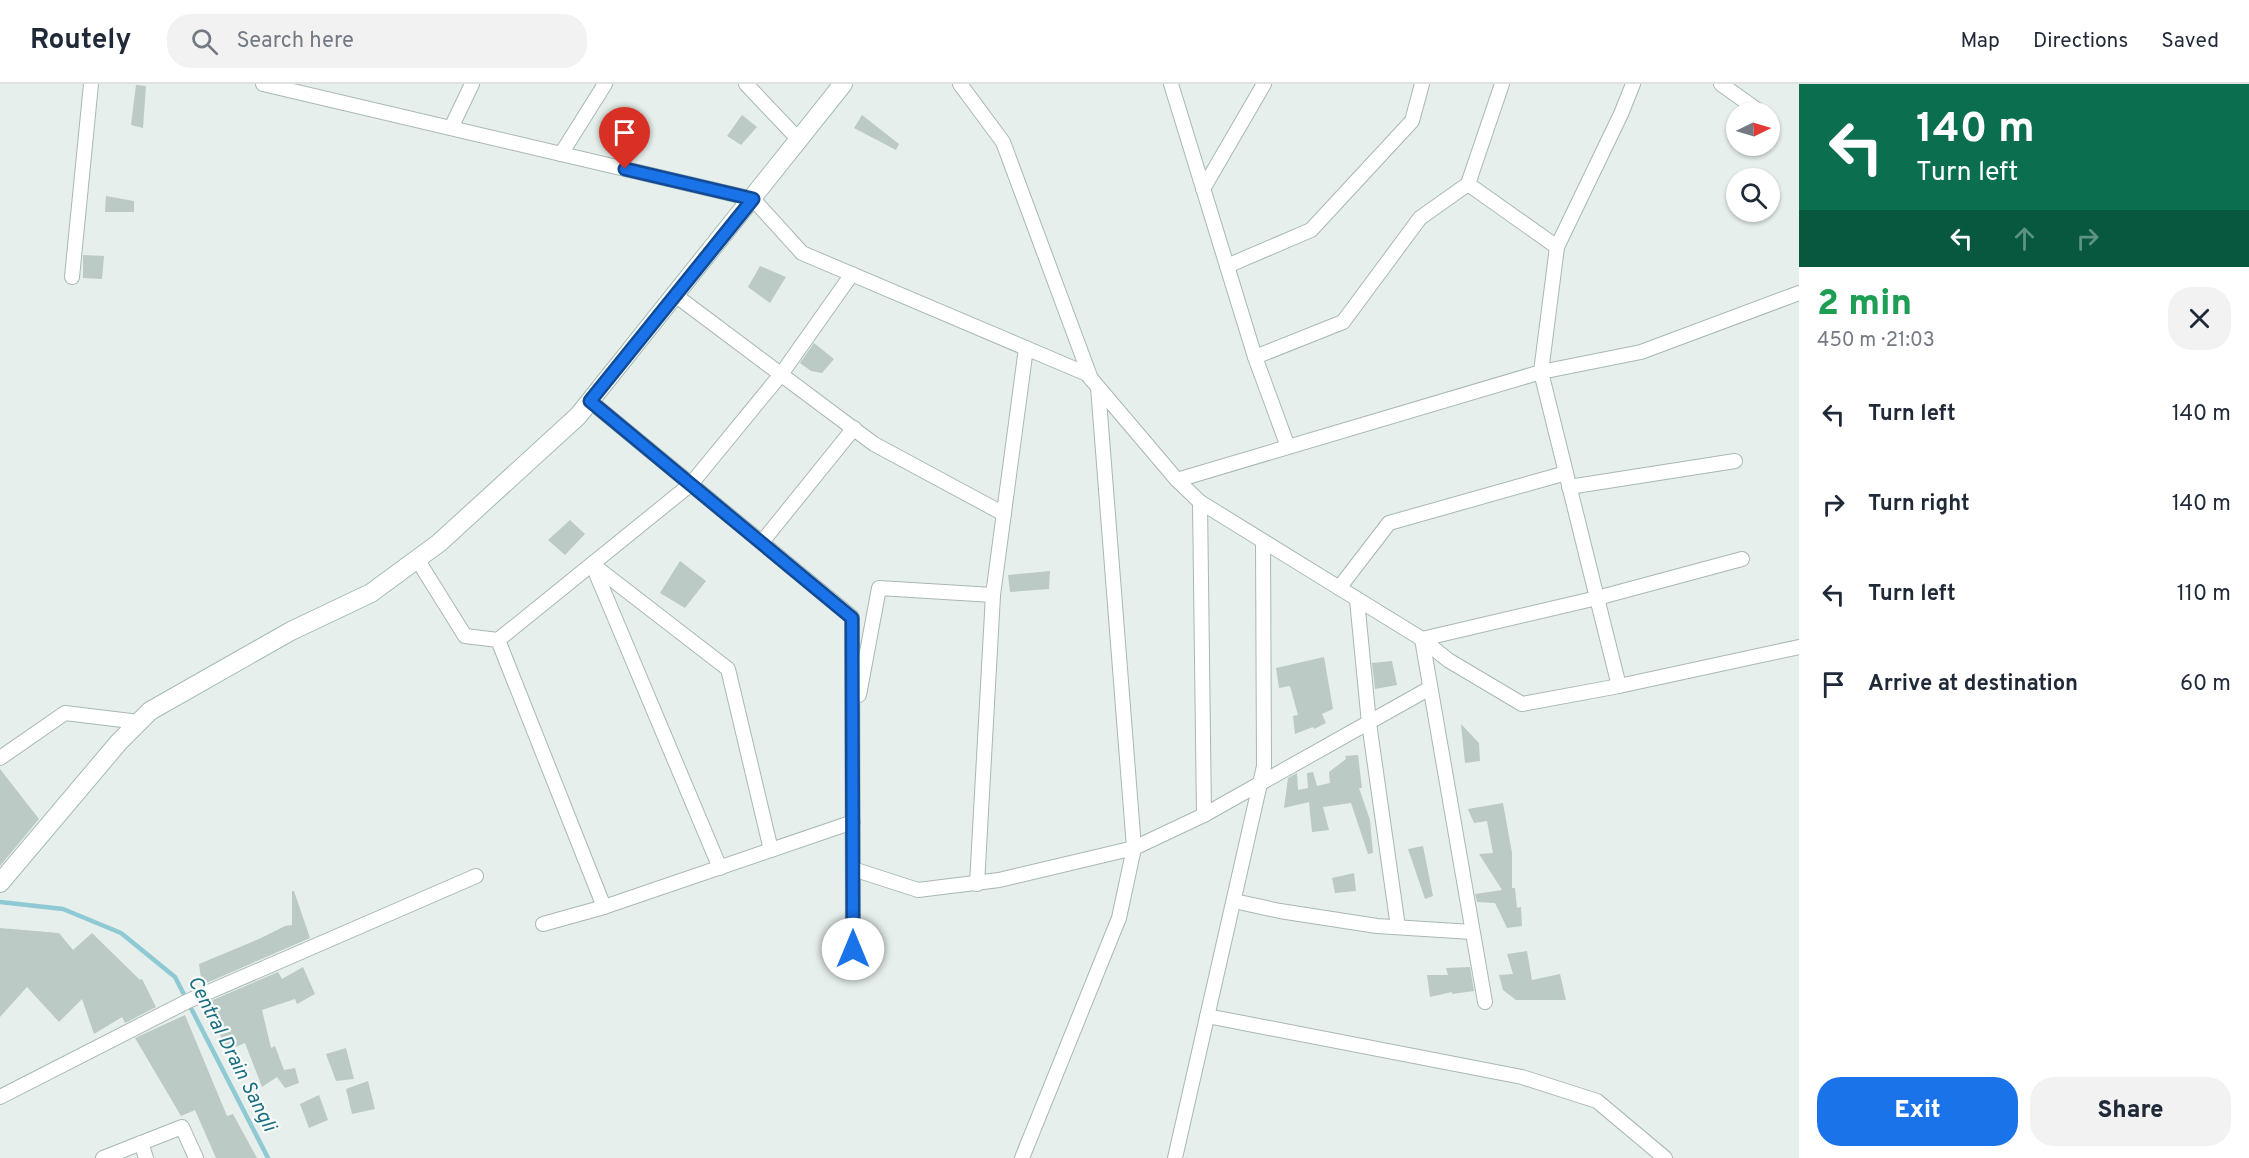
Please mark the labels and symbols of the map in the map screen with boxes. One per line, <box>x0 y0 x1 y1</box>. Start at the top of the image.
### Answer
north arrow <box>1726 102 1780 156</box>
pin <box>599 107 650 169</box>
position arrow <box>821 917 885 981</box>
water label: Central Drain Sangli <box>181 972 282 1137</box>

